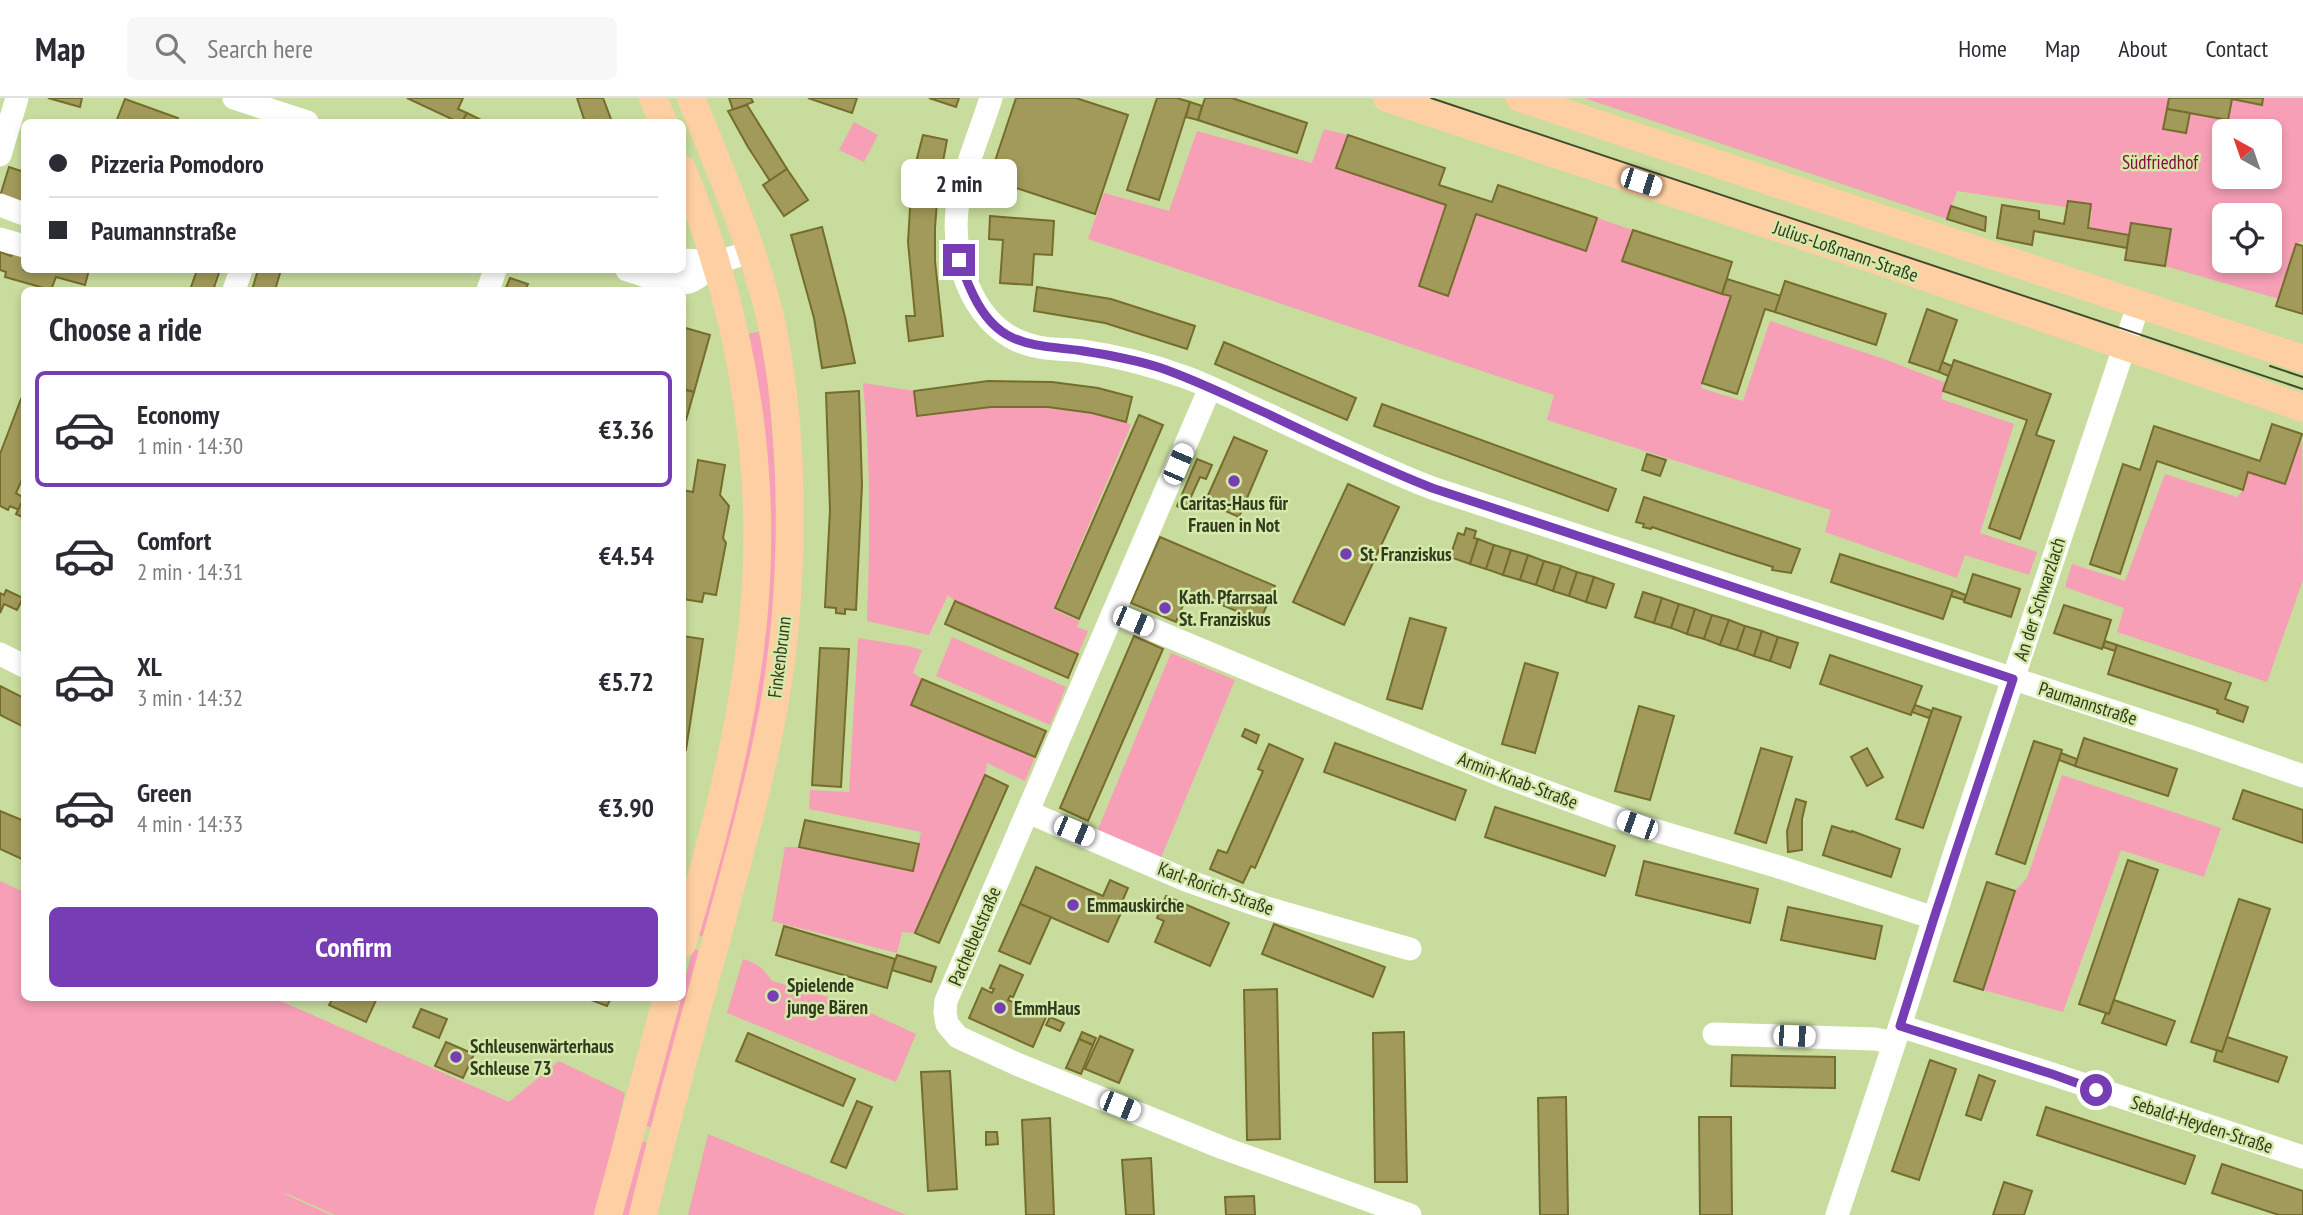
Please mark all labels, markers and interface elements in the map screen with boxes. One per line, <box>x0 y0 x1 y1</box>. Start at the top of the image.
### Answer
search box <box>127 17 617 80</box>
text: Map <box>35 27 85 70</box>
icon: search <box>151 29 189 67</box>
text: Search here <box>207 32 313 65</box>
text: Home <box>1958 33 2007 64</box>
text: Map <box>2045 33 2080 64</box>
text: About <box>2118 33 2167 64</box>
text: Contact <box>2205 33 2268 64</box>
north arrow <box>2212 119 2282 189</box>
map controls <box>2212 119 2282 273</box>
text: Pizzeria Pomodoro <box>91 147 264 180</box>
park label: Südfriedhof <box>2122 150 2199 174</box>
callout: 2 min <box>901 158 1017 208</box>
car <box>1618 166 1665 198</box>
text: 2 min <box>936 169 982 198</box>
button: locate <box>2212 203 2282 273</box>
text: Paumannstraße <box>91 214 237 247</box>
street label: Julius-Loßmann-Straße <box>1769 215 1922 287</box>
route end <box>943 244 975 276</box>
text: Choose a ride <box>49 308 202 350</box>
icon: car <box>53 398 116 461</box>
text: Economy <box>137 398 219 431</box>
text: €3.36 <box>599 413 654 446</box>
text: 1 min · 14:30 <box>137 431 243 460</box>
car <box>1161 441 1196 487</box>
marker: Caritas-Haus für Frauen in Not <box>1226 473 1242 489</box>
place label: Caritas-Haus für Frauen in Not <box>1180 491 1288 537</box>
icon: car <box>53 524 116 587</box>
text: Comfort <box>137 524 211 557</box>
street label: An der Schwarzlach <box>2008 534 2070 664</box>
text: €4.54 <box>599 539 654 572</box>
place label: St. Franziskus <box>1360 542 1452 566</box>
marker: St. Franziskus <box>1338 546 1354 562</box>
text: 2 min · 14:31 <box>137 557 243 586</box>
place label: Kath. Pfarrsaal St. Franziskus <box>1179 585 1278 631</box>
marker: Kath. Pfarrsaal St. Franziskus <box>1157 600 1173 616</box>
car <box>1110 603 1157 639</box>
street label: Finkenbrunn <box>762 615 796 699</box>
icon: car <box>53 650 116 713</box>
text: XL <box>137 650 162 683</box>
text: €5.72 <box>599 665 654 698</box>
street label: Paumannstraße <box>2036 676 2140 730</box>
text: 3 min · 14:32 <box>137 683 243 712</box>
street label: Armin-Knab-Straße <box>1455 746 1581 814</box>
icon: car <box>53 776 116 839</box>
text: Green <box>137 776 192 809</box>
text: €3.90 <box>599 791 654 824</box>
car <box>1614 808 1661 842</box>
text: 4 min · 14:33 <box>137 809 243 838</box>
car <box>1051 813 1098 849</box>
street label: Karl-Rorich-Straße <box>1155 856 1277 920</box>
street label: Pachelbelstraße <box>942 883 1006 989</box>
place label: Emmauskirche <box>1087 893 1184 917</box>
marker: Emmauskirche <box>1065 897 1081 913</box>
button: Confirm <box>49 907 658 987</box>
place label: Spielende junge Bären <box>786 973 868 1019</box>
marker: Spielende junge Bären <box>765 988 781 1004</box>
place label: EmmHaus <box>1014 996 1081 1020</box>
marker: EmmHaus <box>992 1000 1008 1016</box>
car <box>1773 1025 1816 1047</box>
place label: Schleusenwärterhaus Schleuse 73 <box>470 1034 614 1080</box>
marker: Schleusenwärterhaus Schleuse 73 <box>448 1049 464 1065</box>
route start <box>2080 1074 2112 1106</box>
car <box>1097 1088 1144 1124</box>
street label: Sebald-Heyden-Straße <box>2128 1090 2276 1158</box>

